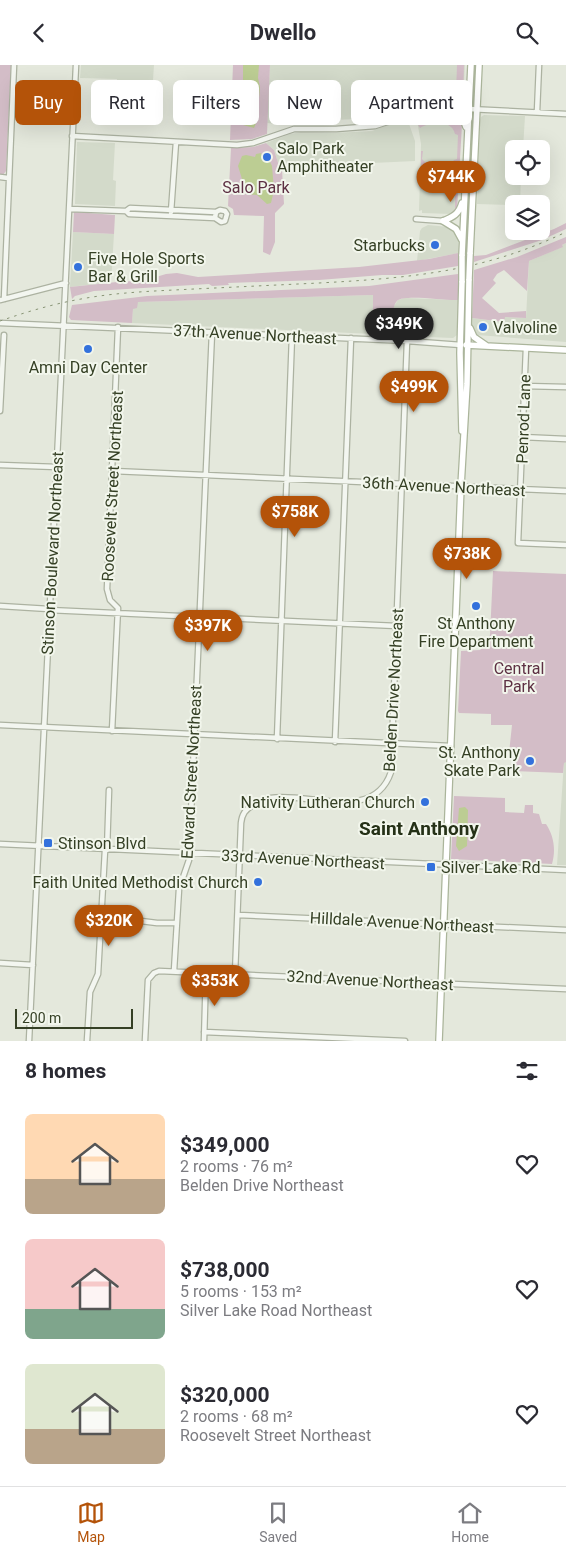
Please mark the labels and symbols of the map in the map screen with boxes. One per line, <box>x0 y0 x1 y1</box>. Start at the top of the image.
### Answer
place label: Salo Park Amphitheater <box>277 139 374 176</box>
marker: Salo Park Amphitheater <box>261 151 273 163</box>
pin: $744K <box>416 161 486 203</box>
park label: Salo Park <box>222 178 291 197</box>
place label: Starbucks <box>354 236 425 255</box>
marker: Starbucks <box>429 239 441 251</box>
place label: Five Hole Sports Bar & Grill <box>88 249 205 286</box>
marker: Five Hole Sports Bar & Grill <box>72 261 84 273</box>
pin: $349K <box>364 307 434 350</box>
place label: Valvoline <box>493 318 557 337</box>
street label: 37th Avenue Northeast <box>173 321 337 348</box>
marker: Valvoline <box>477 321 489 333</box>
marker: Amni Day Center <box>82 343 94 355</box>
place label: Amni Day Center <box>29 358 148 377</box>
pin: $499K <box>379 371 449 413</box>
street label: Penrod Lane <box>512 374 535 464</box>
street label: Roosevelt Street Northeast <box>98 390 127 582</box>
street label: Stinson Boulevard Northeast <box>38 451 67 655</box>
street label: 36th Avenue Northeast <box>362 473 526 500</box>
pin: $758K <box>260 495 330 538</box>
pin: $738K <box>432 537 502 580</box>
marker: St Anthony Fire Department <box>470 600 482 612</box>
street label: Belden Drive Northeast <box>380 608 407 772</box>
pin: $397K <box>173 609 243 652</box>
place label: St Anthony Fire Department <box>419 614 533 651</box>
park label: Central Park <box>494 659 544 696</box>
street label: Edward Street Northeast <box>177 685 206 860</box>
place label: St. Anthony Skate Park <box>438 743 521 780</box>
marker: St. Anthony Skate Park <box>524 755 536 767</box>
place label: Nativity Lutheran Church <box>241 793 415 812</box>
marker: Nativity Lutheran Church <box>419 796 431 808</box>
district label: Saint Anthony <box>359 817 479 840</box>
place label: Stinson Blvd <box>58 834 146 853</box>
marker: Stinson Blvd <box>42 837 54 849</box>
street label: 33rd Avenue Northeast <box>221 846 385 873</box>
place label: Silver Lake Rd <box>441 858 540 877</box>
marker: Silver Lake Rd <box>425 861 437 873</box>
place label: Faith United Methodist Church <box>32 873 248 892</box>
marker: Faith United Methodist Church <box>252 876 264 888</box>
pin: $320K <box>74 905 144 947</box>
street label: Hilldale Avenue Northeast <box>309 908 495 937</box>
pin: $353K <box>180 965 250 1007</box>
street label: 32nd Avenue Northeast <box>286 967 454 994</box>
scale bar <box>15 1006 132 1029</box>

